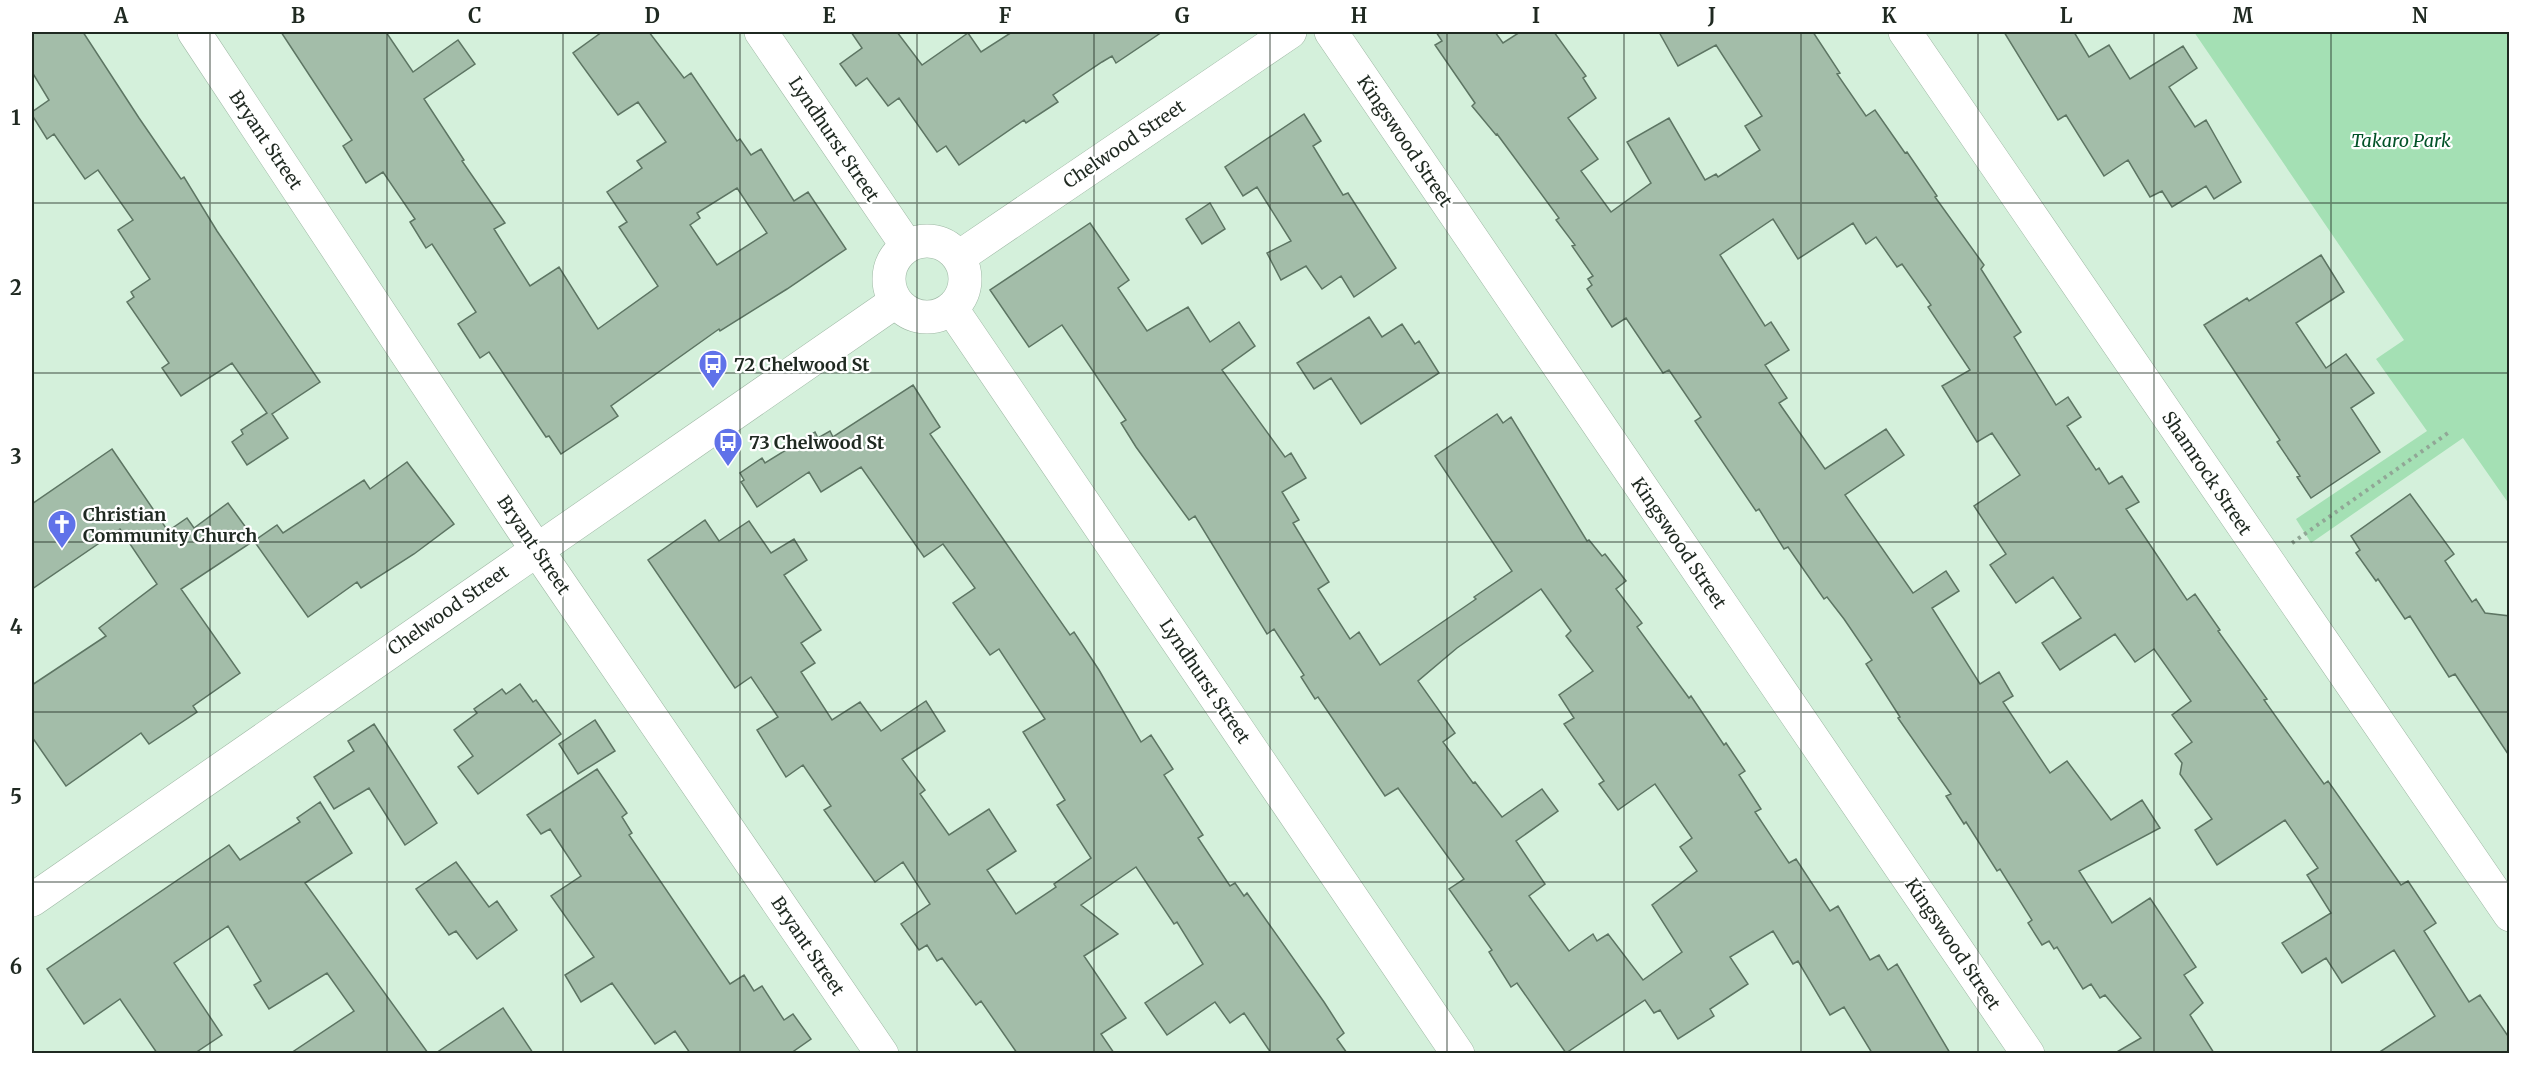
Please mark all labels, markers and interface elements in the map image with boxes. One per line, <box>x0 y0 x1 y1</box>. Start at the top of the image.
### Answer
text: A <box>113 3 129 28</box>
text: B <box>291 3 305 28</box>
text: C <box>468 3 482 28</box>
text: D <box>644 3 660 28</box>
text: E <box>822 3 836 28</box>
text: F <box>999 3 1012 28</box>
text: G <box>1175 3 1190 28</box>
text: H <box>1351 3 1367 28</box>
text: I <box>1532 3 1540 28</box>
text: J <box>1707 3 1716 28</box>
text: K <box>1882 3 1897 28</box>
text: L <box>2060 3 2073 28</box>
text: M <box>2233 3 2254 28</box>
text: N <box>2412 3 2428 28</box>
street label: Kingswood Street <box>1352 71 1458 211</box>
street label: Lyndhurst Street <box>784 72 884 206</box>
street label: Bryant Street <box>224 86 308 194</box>
street label: Chelwood Street <box>1059 95 1189 193</box>
text: 1 <box>11 105 21 130</box>
park label: Takaro Park <box>2351 129 2451 152</box>
text: 2 <box>10 275 22 300</box>
bus stop icon: 72 Chelwood St <box>697 348 729 390</box>
place label: 72 Chelwood St <box>734 353 870 376</box>
street label: Shamrock Street <box>2157 407 2257 539</box>
bus stop icon: 73 Chelwood St <box>712 426 744 468</box>
place label: 73 Chelwood St <box>749 431 885 454</box>
text: 3 <box>10 444 22 469</box>
street label: Kingswood Street <box>1626 473 1732 613</box>
street label: Bryant Street <box>492 491 576 599</box>
place label: Christian Community Church <box>83 503 257 547</box>
church icon: Christian Community Church <box>46 508 78 550</box>
street label: Chelwood Street <box>383 560 513 660</box>
text: 4 <box>10 614 23 639</box>
street label: Lyndhurst Street <box>1155 614 1255 748</box>
text: 5 <box>10 784 22 809</box>
street label: Kingswood Street <box>1900 874 2006 1014</box>
street label: Bryant Street <box>766 892 850 1000</box>
text: 6 <box>10 954 22 979</box>

